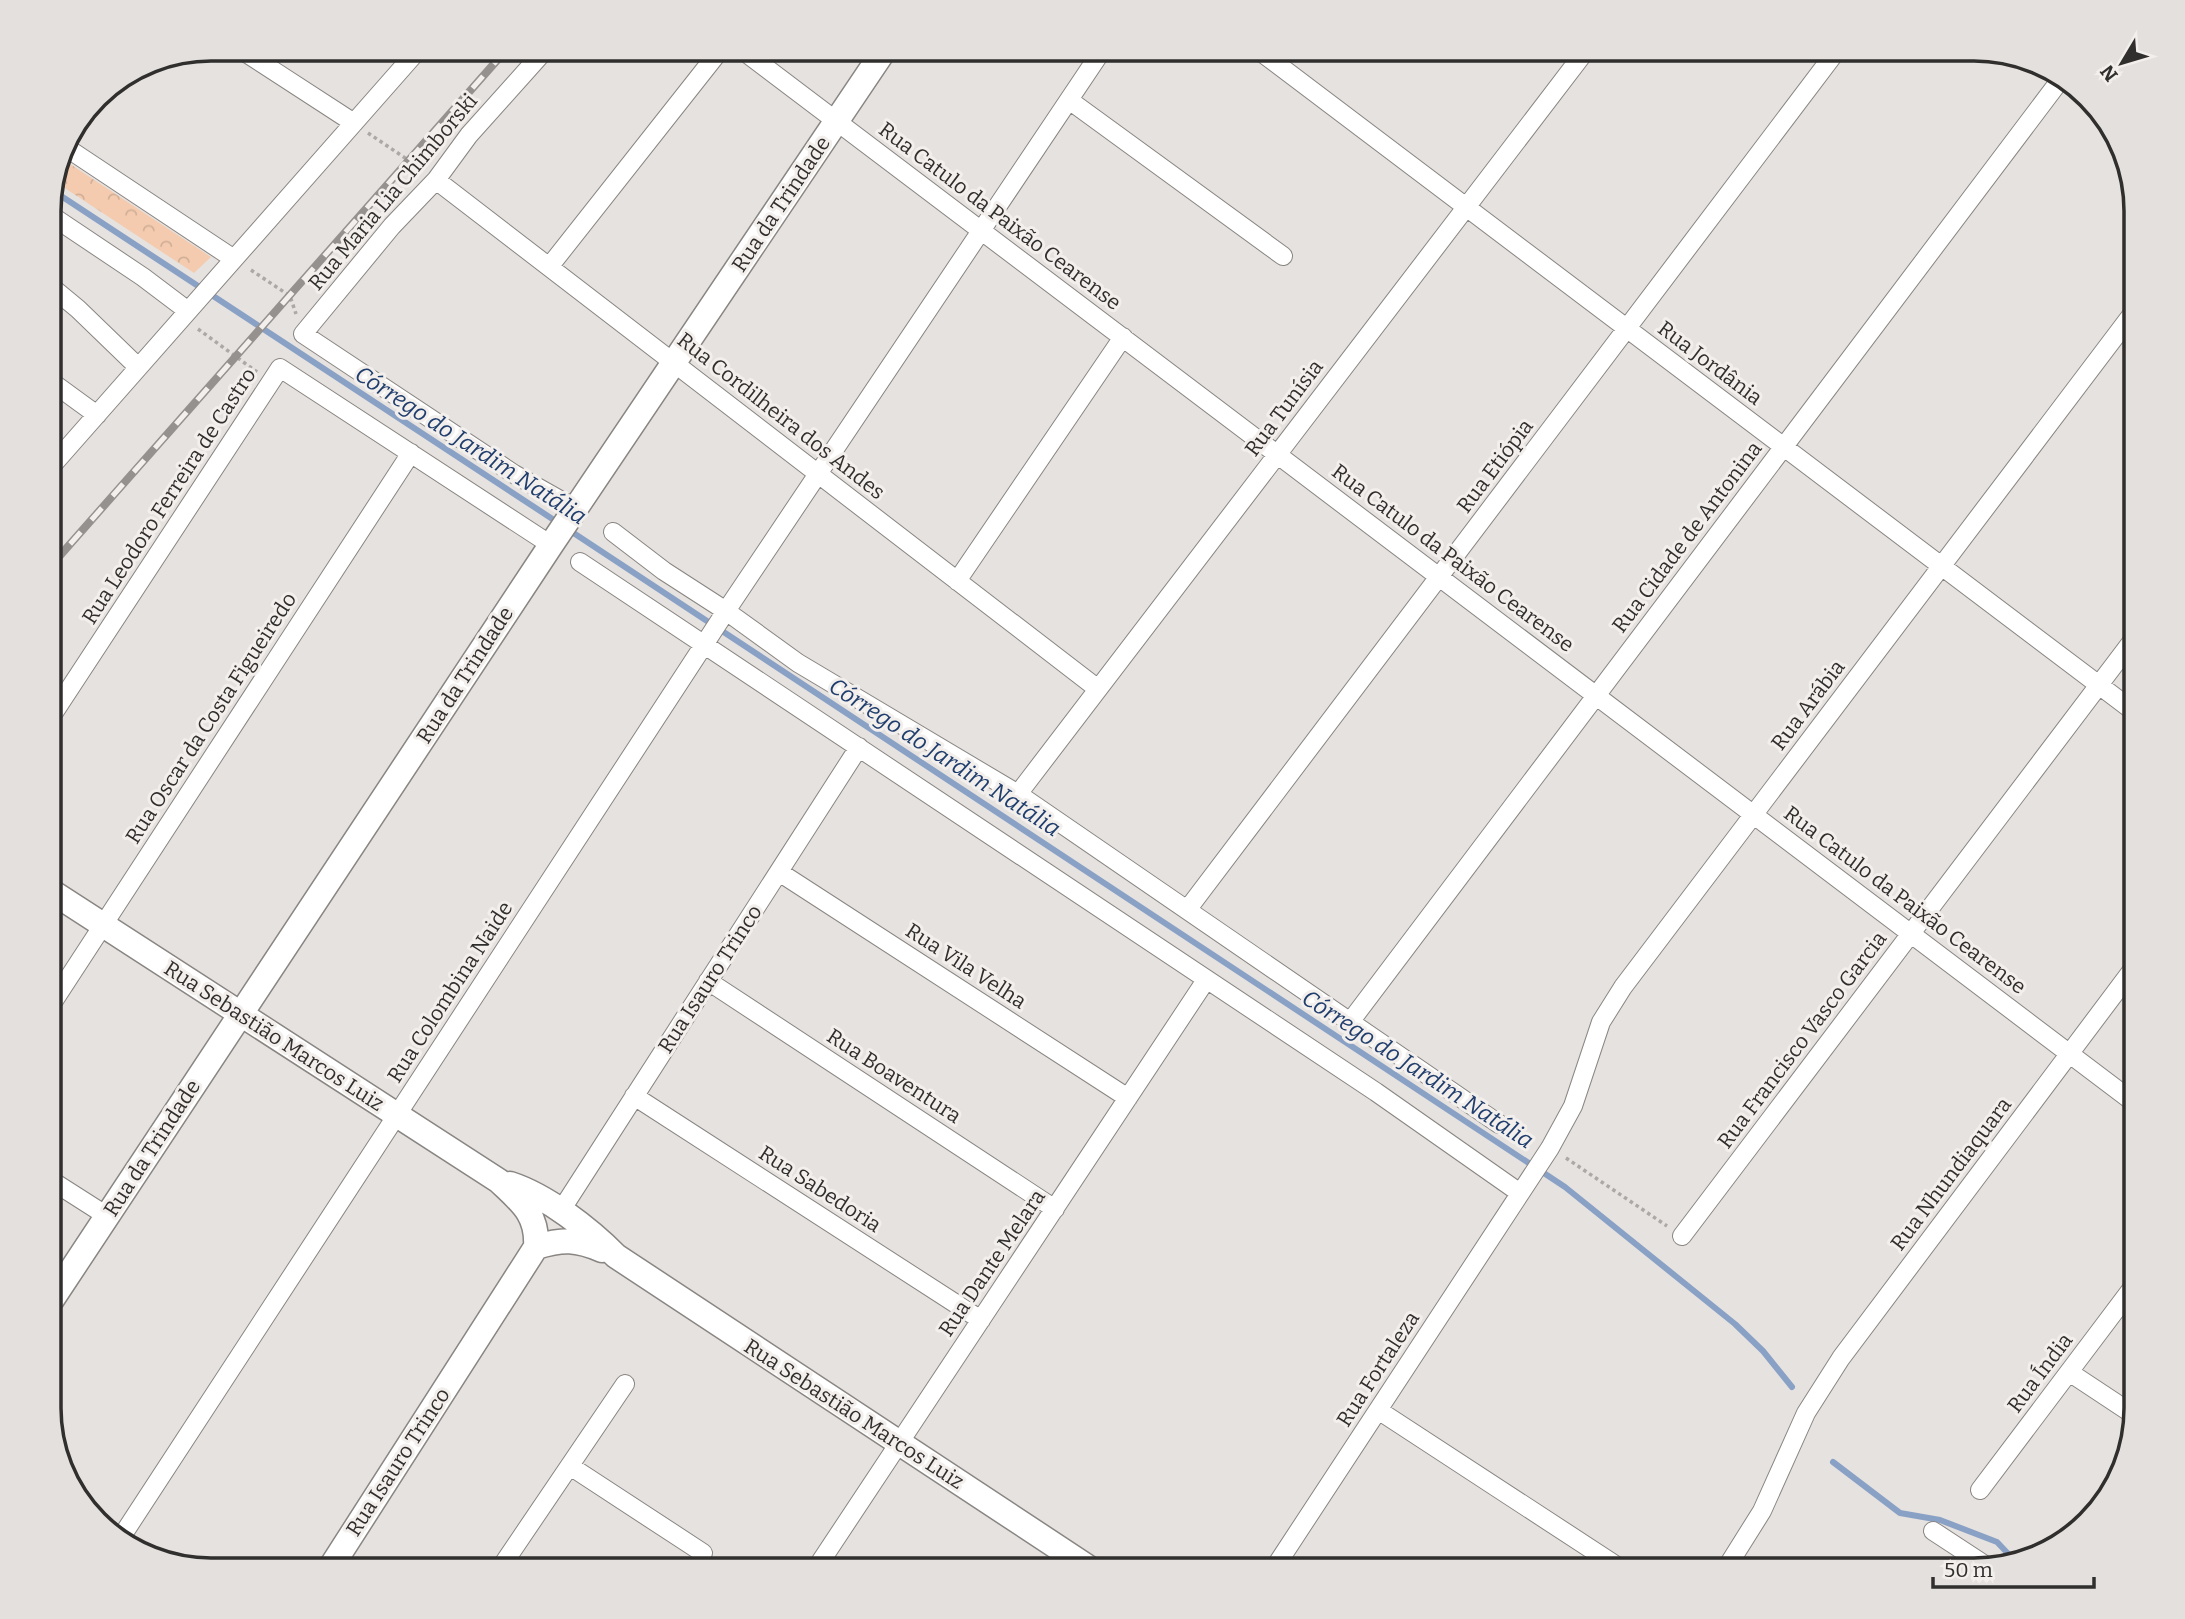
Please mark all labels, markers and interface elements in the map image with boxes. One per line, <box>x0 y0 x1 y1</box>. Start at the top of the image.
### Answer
north arrow <box>2087 28 2157 98</box>
text: N <box>2095 60 2123 86</box>
street label: Rua Maria Lia Chimborski <box>303 88 483 296</box>
street label: Rua Catulo da Paixão Cearense <box>874 116 1126 316</box>
street label: Rua da Trindade <box>726 131 836 277</box>
street label: Rua Jordânia <box>1653 315 1768 411</box>
street label: Rua Cordilheira dos Andes <box>672 327 890 505</box>
street label: Rua Tunísia <box>1239 354 1329 461</box>
water label: Córrego do Jardim Natália <box>350 360 592 530</box>
street label: Rua Leodoro Ferreira de Castro <box>76 363 262 629</box>
street label: Rua Etiópia <box>1451 414 1539 518</box>
street label: Rua Cidade de Antonina <box>1607 436 1768 638</box>
street label: Rua Catulo da Paixão Cearense <box>1327 458 1579 658</box>
street label: Rua Oscar da Costa Figueiredo <box>120 588 302 848</box>
street label: Rua da Trindade <box>411 602 519 748</box>
street label: Rua Arábia <box>1766 654 1851 755</box>
water label: Córrego do Jardim Natália <box>824 672 1066 842</box>
street label: Rua Catulo da Paixão Cearense <box>1779 800 2031 1000</box>
street label: Rua Colombina Naide <box>382 897 518 1087</box>
street label: Rua Isauro Trinco <box>652 900 768 1058</box>
street label: Rua Vila Velha <box>901 917 1032 1015</box>
street label: Rua Francisco Vasco Garcia <box>1712 926 1892 1154</box>
street label: Rua Sebastião Marcos Luiz <box>159 955 389 1117</box>
water label: Córrego do Jardim Natália <box>1297 984 1539 1154</box>
street label: Rua Boaventura <box>822 1023 966 1129</box>
street label: Rua da Trindade <box>98 1075 206 1221</box>
street label: Rua Nhundiaquara <box>1885 1092 2017 1256</box>
street label: Rua Sabedoria <box>754 1140 886 1238</box>
street label: Rua Dante Melara <box>933 1184 1051 1341</box>
street label: Rua Fortaleza <box>1331 1306 1425 1432</box>
street label: Rua Índia <box>2002 1328 2079 1418</box>
street label: Rua Sebastião Marcos Luiz <box>739 1333 969 1495</box>
street label: Rua Isauro Trinco <box>340 1383 456 1541</box>
scale bar <box>1933 1546 2094 1590</box>
text: 50 m <box>1944 1557 1993 1583</box>

